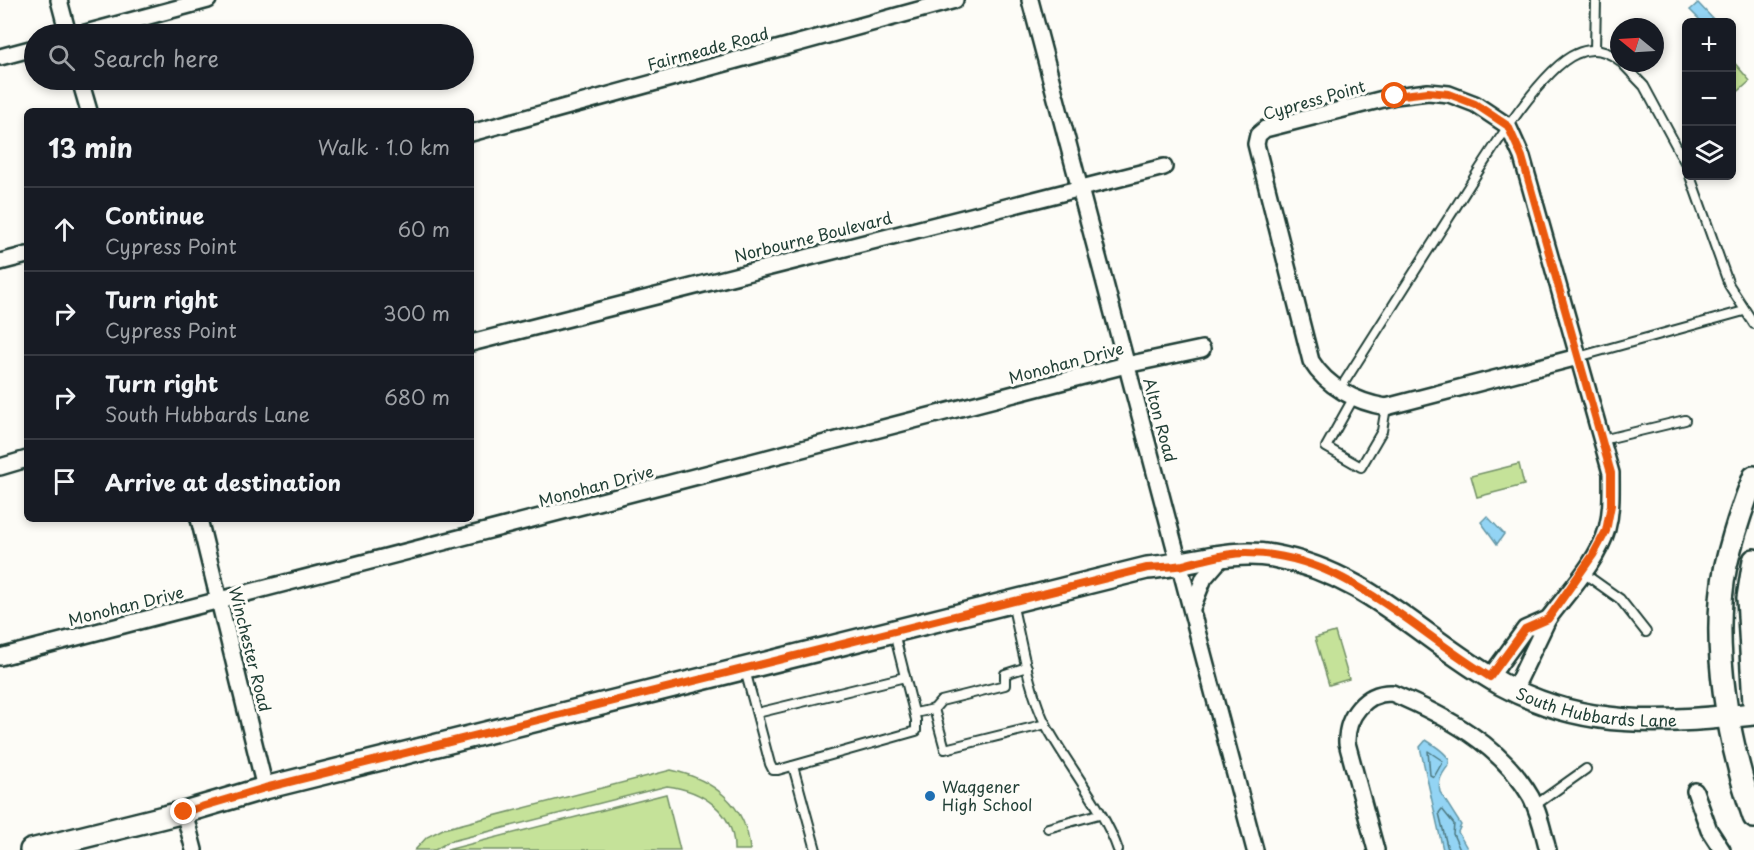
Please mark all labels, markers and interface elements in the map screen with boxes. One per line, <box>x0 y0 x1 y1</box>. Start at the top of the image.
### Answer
north arrow <box>1610 18 1664 72</box>
map controls <box>1682 18 1736 180</box>
button: + <box>1682 18 1736 72</box>
street label: Fairmeade Road <box>644 20 771 76</box>
search box <box>24 24 474 90</box>
icon: search <box>45 41 78 74</box>
text: Search here <box>93 41 219 74</box>
button: − <box>1682 72 1736 126</box>
street label: Cypress Point <box>1260 73 1368 125</box>
route start <box>1381 82 1407 108</box>
button: layers <box>1682 126 1736 180</box>
text: 13 min <box>48 128 133 167</box>
text: Walk · 1.0 km <box>318 132 450 162</box>
text: Continue <box>105 198 204 231</box>
street label: Norbourne Boulevard <box>731 205 894 267</box>
icon: ahead <box>48 213 81 246</box>
text: 60 m <box>398 214 450 244</box>
text: Cypress Point <box>105 231 237 261</box>
text: Turn right <box>105 282 218 315</box>
icon: right <box>48 297 81 330</box>
text: 300 m <box>383 298 450 328</box>
text: Cypress Point <box>105 315 237 345</box>
street label: Monohan Drive <box>1005 335 1126 389</box>
text: Turn right <box>105 366 218 399</box>
street label: Alton Road <box>1138 375 1184 465</box>
icon: right <box>48 381 81 414</box>
text: 680 m <box>384 382 450 412</box>
text: South Hubbards Lane <box>105 399 310 429</box>
street label: Monohan Drive <box>535 458 656 512</box>
icon: arrive <box>48 465 81 498</box>
text: Arrive at destination <box>105 465 341 498</box>
street label: Monohan Drive <box>65 579 186 631</box>
street label: Winchester Road <box>224 584 278 714</box>
street label: South Hubbards Lane <box>1512 680 1677 732</box>
place label: Waggener High School <box>942 774 1032 816</box>
marker: Waggener High School <box>923 789 937 803</box>
route end <box>170 798 196 824</box>

